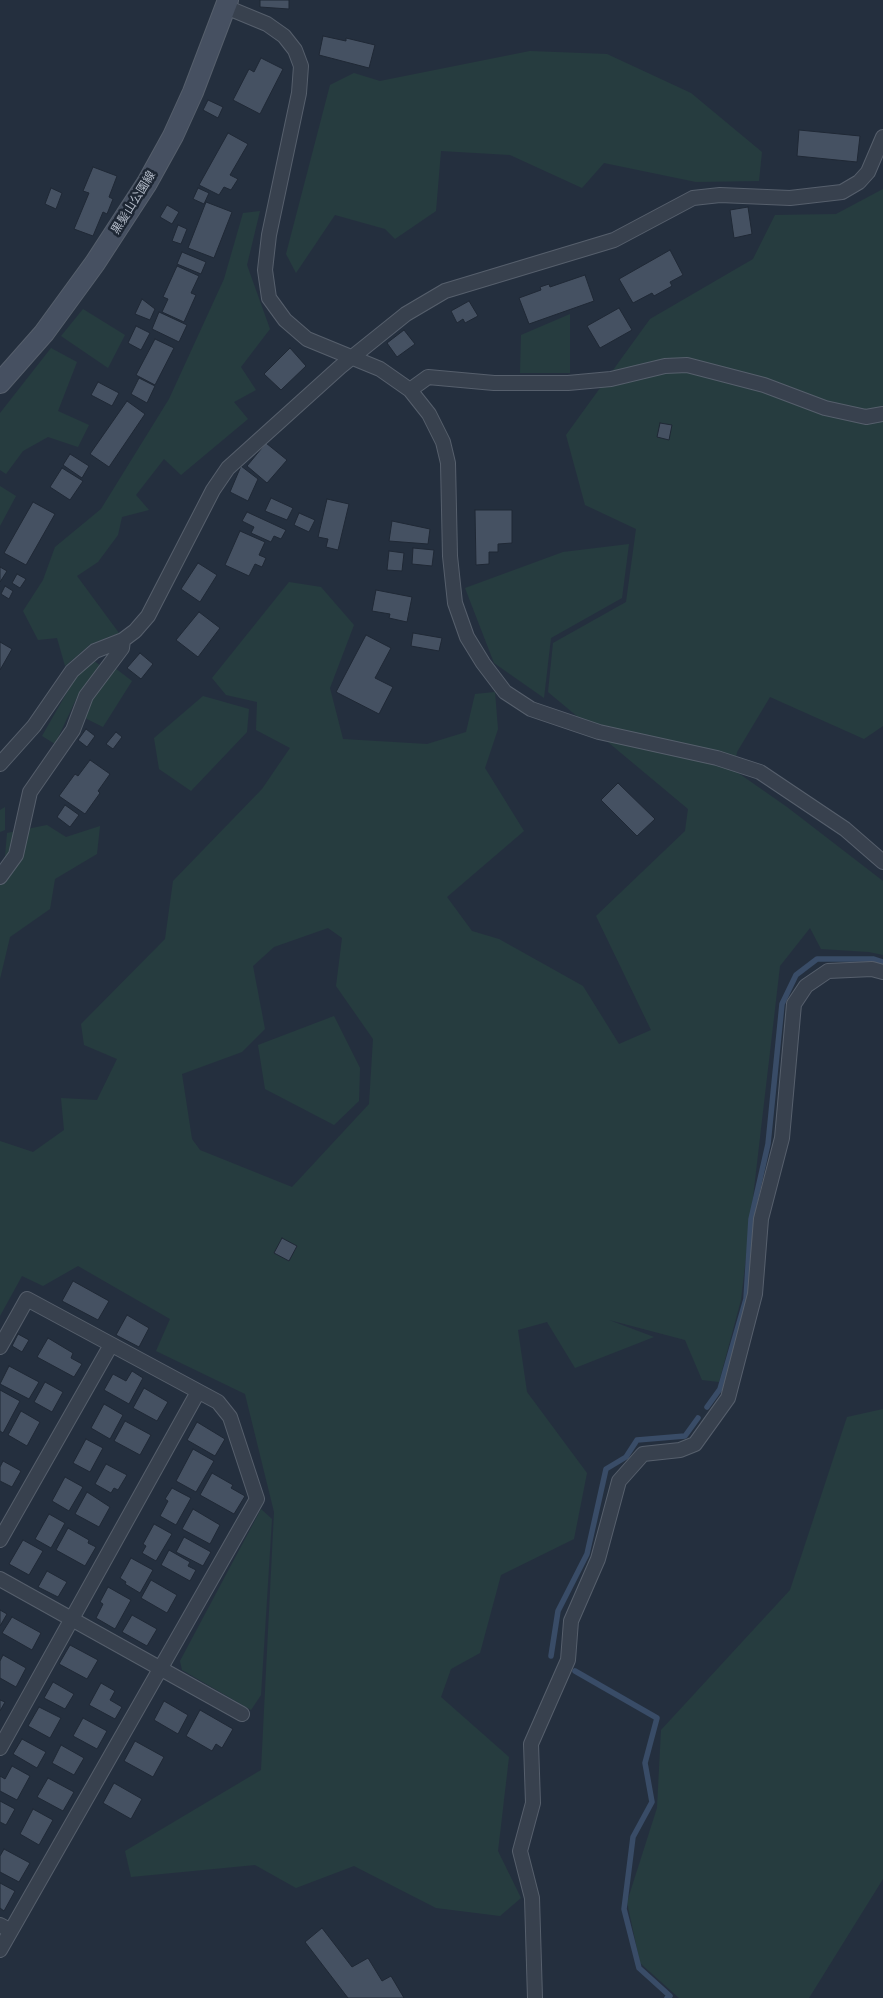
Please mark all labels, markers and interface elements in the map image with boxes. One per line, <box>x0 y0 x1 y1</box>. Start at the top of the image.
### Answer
street label: 黒髪山公園線 <box>109 169 159 237</box>

